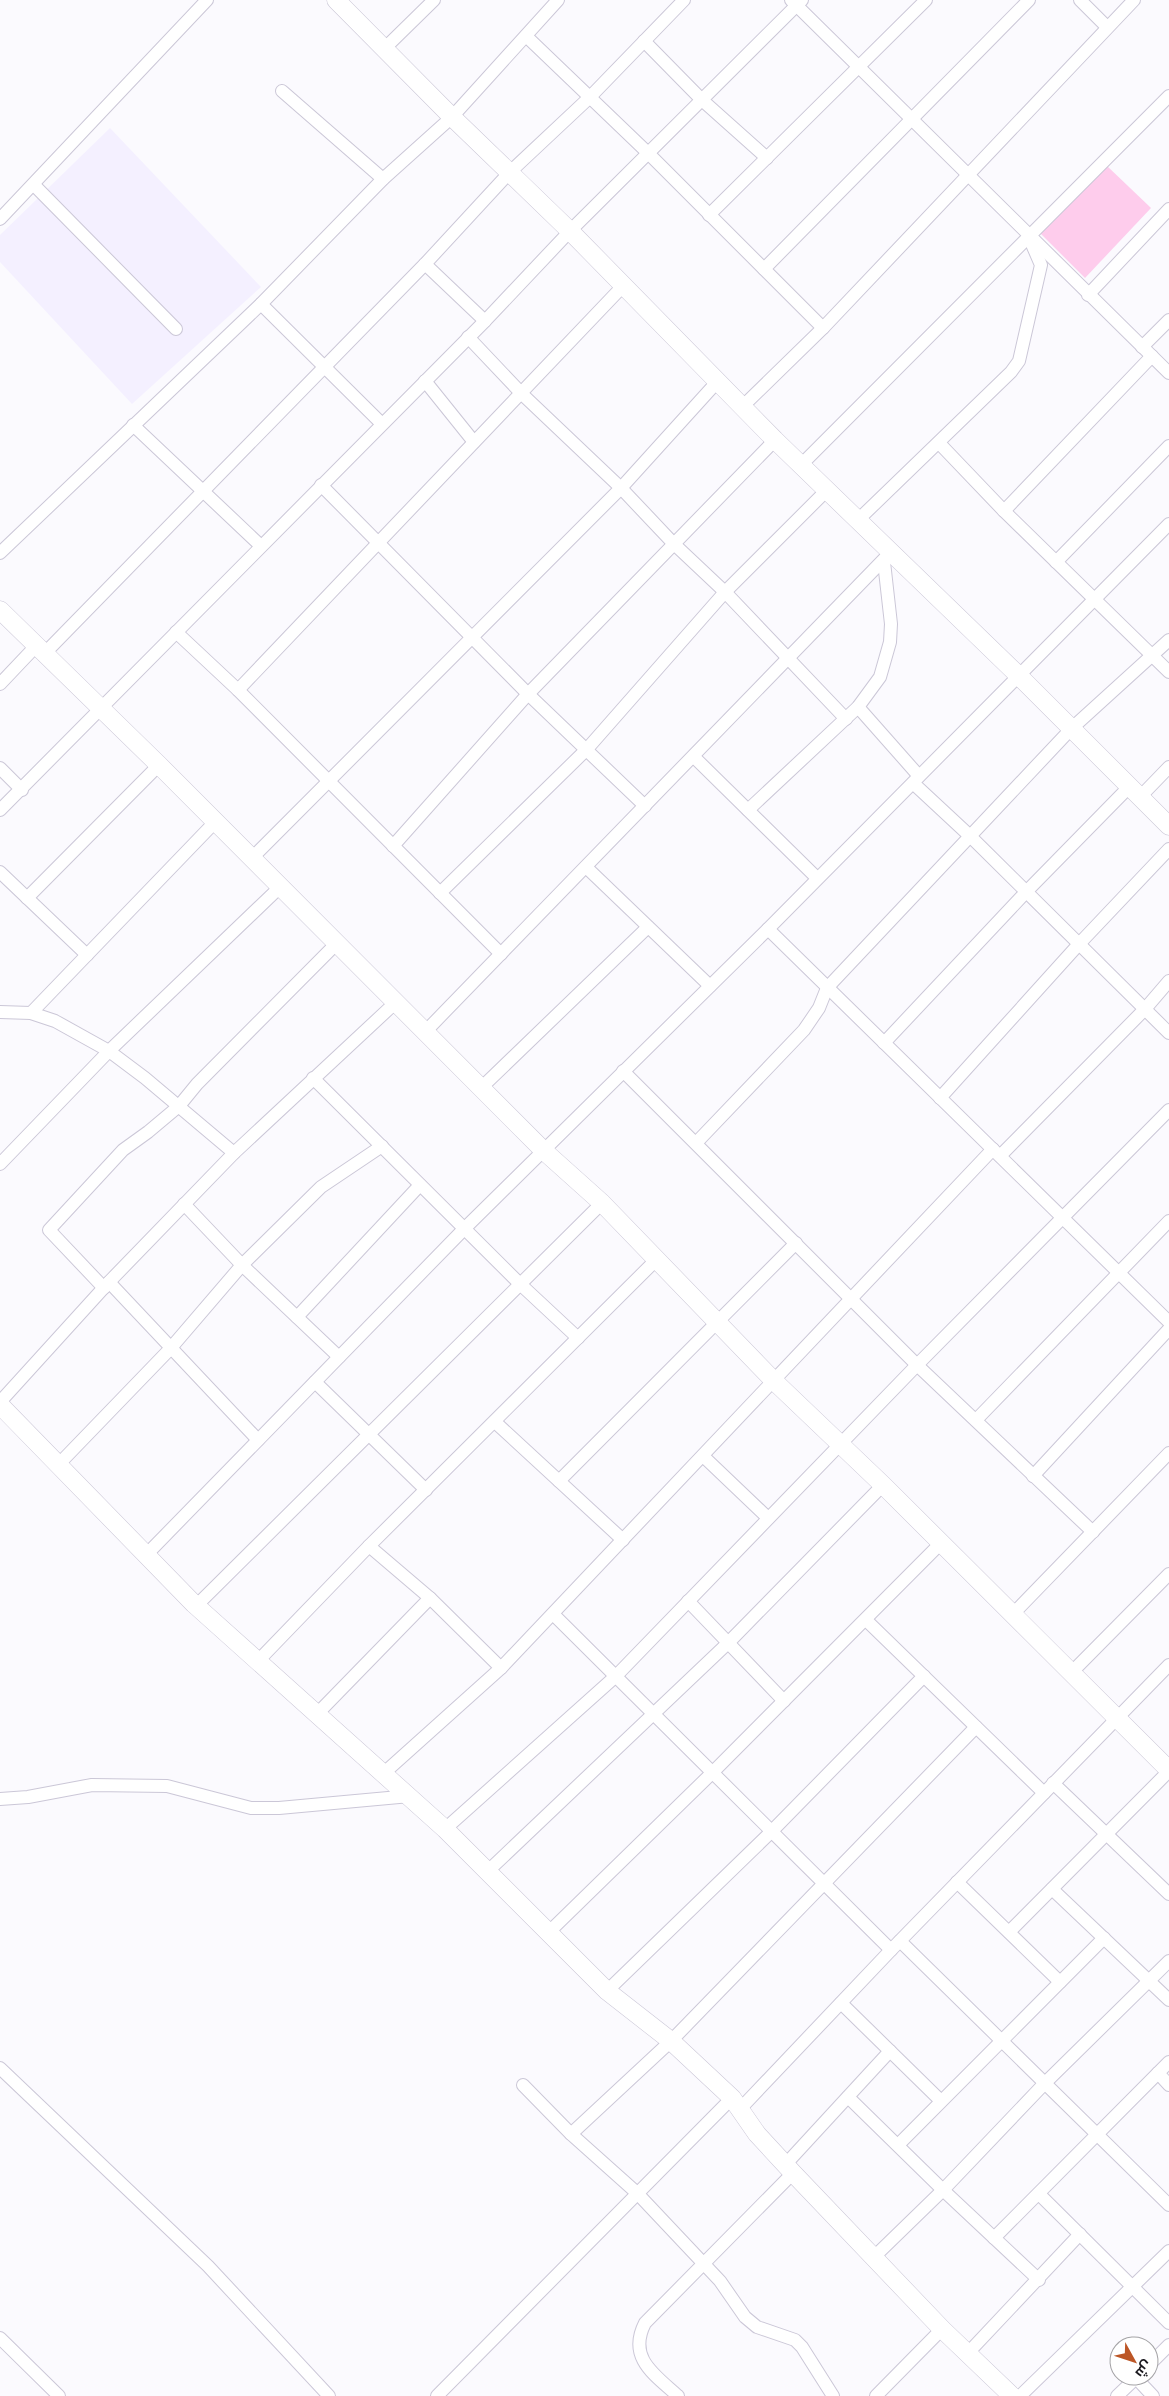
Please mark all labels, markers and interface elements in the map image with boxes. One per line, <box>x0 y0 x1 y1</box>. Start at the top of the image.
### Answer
north arrow <box>1109 2336 1159 2386</box>
text: ش <box>1131 2357 1157 2382</box>

